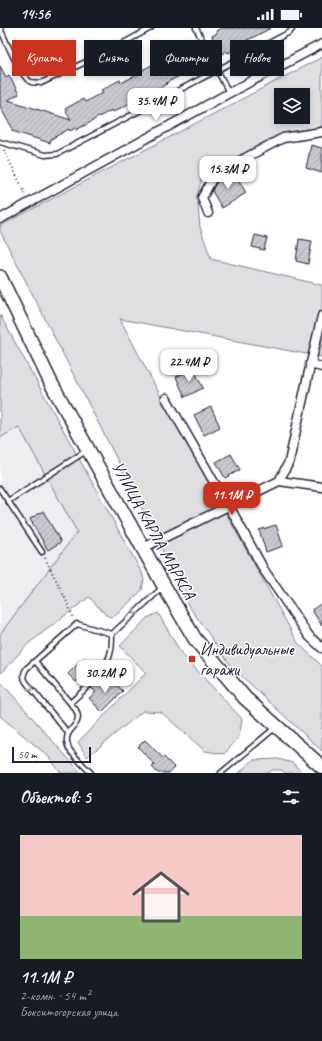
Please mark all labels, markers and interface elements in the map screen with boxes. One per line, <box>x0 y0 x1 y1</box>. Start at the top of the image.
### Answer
text: 14:56 <box>20 5 50 24</box>
chip: Купить <box>12 40 76 76</box>
chip: Снять <box>84 40 142 76</box>
chip: Фильтры <box>150 40 222 76</box>
chip: Новое <box>230 40 284 76</box>
pin: 35.4M ₽ <box>119 88 193 122</box>
map controls <box>274 88 310 124</box>
button: layers <box>274 88 310 124</box>
text: 35.4M ₽ <box>136 93 176 109</box>
pin: 15.3M ₽ <box>191 156 265 190</box>
text: 15.3M ₽ <box>208 161 248 177</box>
pin: 22.4M ₽ <box>152 349 226 383</box>
text: 22.4M ₽ <box>169 354 209 370</box>
street label: УЛИЦА КАРЛА МАРКСА <box>107 458 201 604</box>
pin: 11.1M ₽ <box>195 482 269 516</box>
text: 11.1M ₽ <box>212 487 252 503</box>
one-way arrow <box>133 608 140 615</box>
place label: Индивидуальные гаражи <box>200 639 295 680</box>
marker: Индивидуальные гаражи <box>187 654 197 664</box>
pin: 30.2M ₽ <box>68 660 142 694</box>
text: 30.2M ₽ <box>85 665 125 681</box>
one-way arrow <box>26 683 33 691</box>
scale bar <box>12 745 91 764</box>
text: 50 m <box>18 747 37 761</box>
icon: filters <box>280 786 302 808</box>
text: Объектов: 5 <box>20 787 91 808</box>
icon: home <box>125 861 197 933</box>
text: 11.1M ₽ <box>20 967 72 988</box>
text: 2-комн. · 54 m² <box>20 988 90 1004</box>
text: Бокситогорская улица <box>20 1004 118 1020</box>

